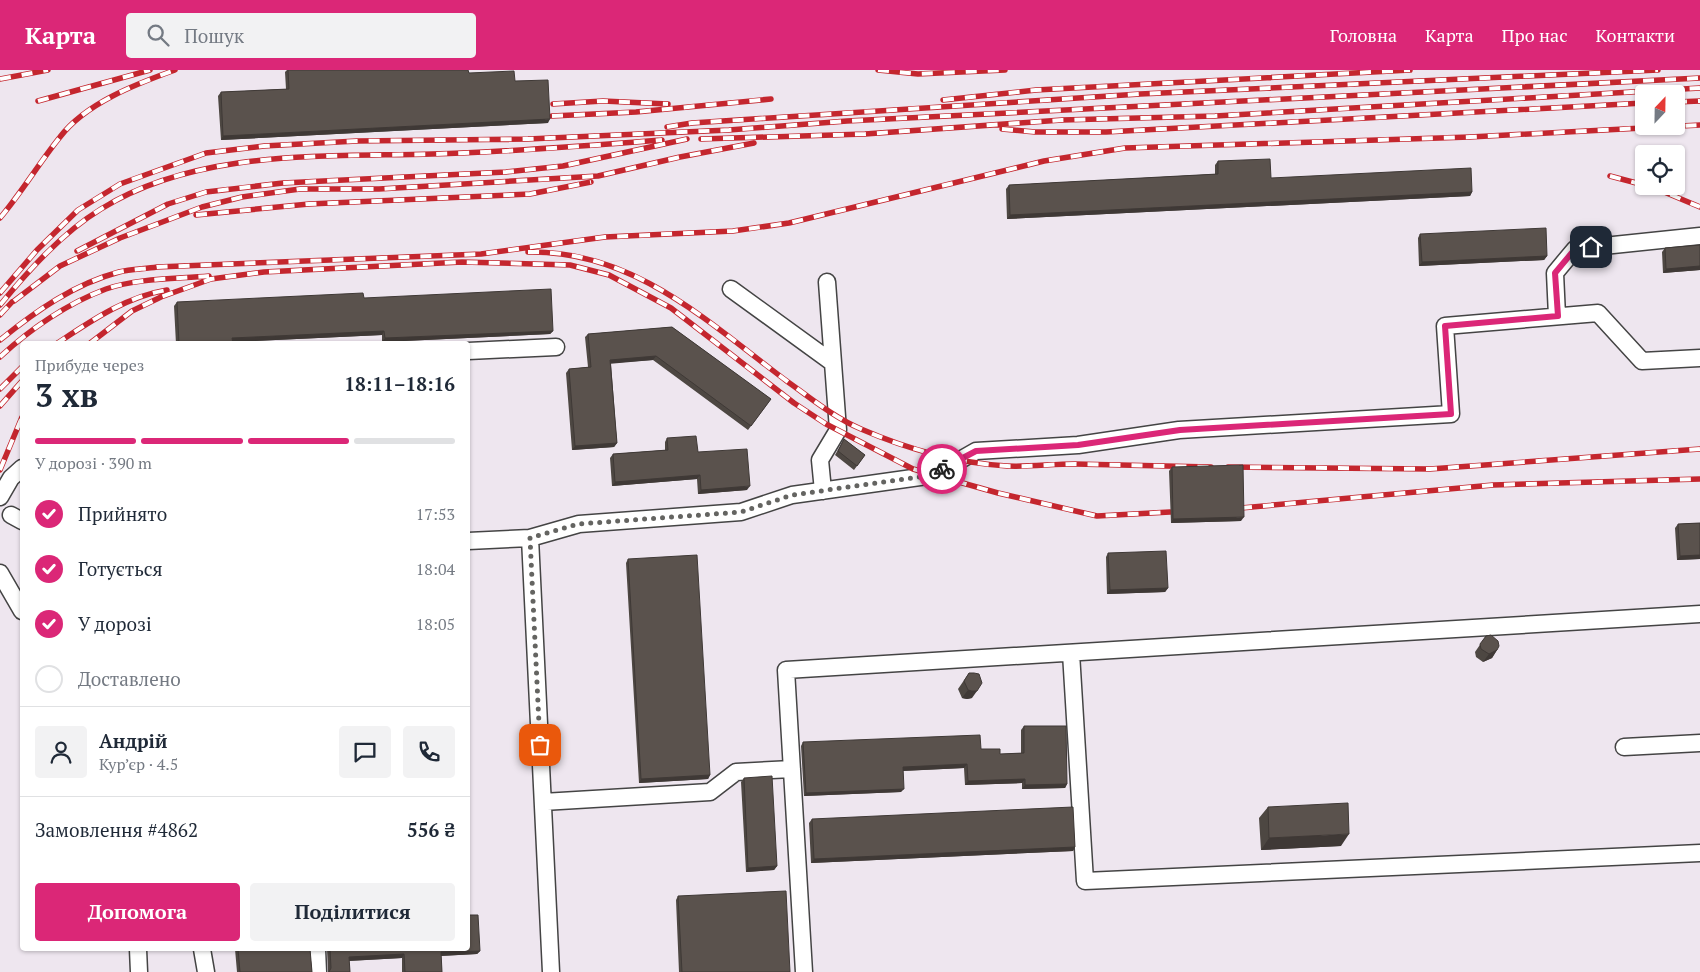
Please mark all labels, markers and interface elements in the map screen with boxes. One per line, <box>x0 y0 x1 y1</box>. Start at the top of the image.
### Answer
search box <box>126 13 476 58</box>
text: Карта <box>25 19 96 51</box>
icon: search <box>144 21 172 49</box>
text: Пошук <box>184 23 244 48</box>
text: Головна <box>1330 23 1397 47</box>
text: Карта <box>1425 23 1474 47</box>
text: Про нас <box>1502 23 1568 47</box>
text: Контакти <box>1596 23 1675 47</box>
north arrow <box>1635 85 1685 135</box>
map controls <box>1635 85 1685 195</box>
button: locate <box>1635 145 1685 195</box>
pin <box>1570 226 1612 268</box>
icon: home <box>1577 233 1605 261</box>
text: Прибуде через <box>35 354 144 376</box>
text: 18:11–18:16 <box>344 371 455 396</box>
text: 3 хв <box>35 374 98 416</box>
courier <box>917 444 967 494</box>
text: У дорозі · 390 m <box>35 452 152 474</box>
icon: bike <box>928 455 956 483</box>
icon: check <box>35 500 63 528</box>
text: Прийнято <box>78 501 167 526</box>
text: 17:53 <box>416 503 455 525</box>
icon: check <box>35 555 63 583</box>
text: Готується <box>78 556 163 581</box>
text: 18:04 <box>416 558 455 580</box>
icon: check <box>35 610 63 638</box>
text: У дорозі <box>78 611 152 636</box>
text: 18:05 <box>416 613 455 635</box>
text: Доставлено <box>78 666 181 691</box>
pin <box>519 724 561 766</box>
button: person <box>35 726 87 778</box>
button: chat <box>339 726 391 778</box>
button: phone <box>403 726 455 778</box>
text: Андрій <box>99 728 168 753</box>
icon: bag <box>526 731 554 759</box>
text: Кур’єр · 4.5 <box>99 753 178 775</box>
text: Замовлення #4862 <box>35 817 198 842</box>
text: 556 ₴ <box>407 817 455 842</box>
button: Допомога <box>35 883 240 941</box>
button: Поділитися <box>250 883 455 941</box>

